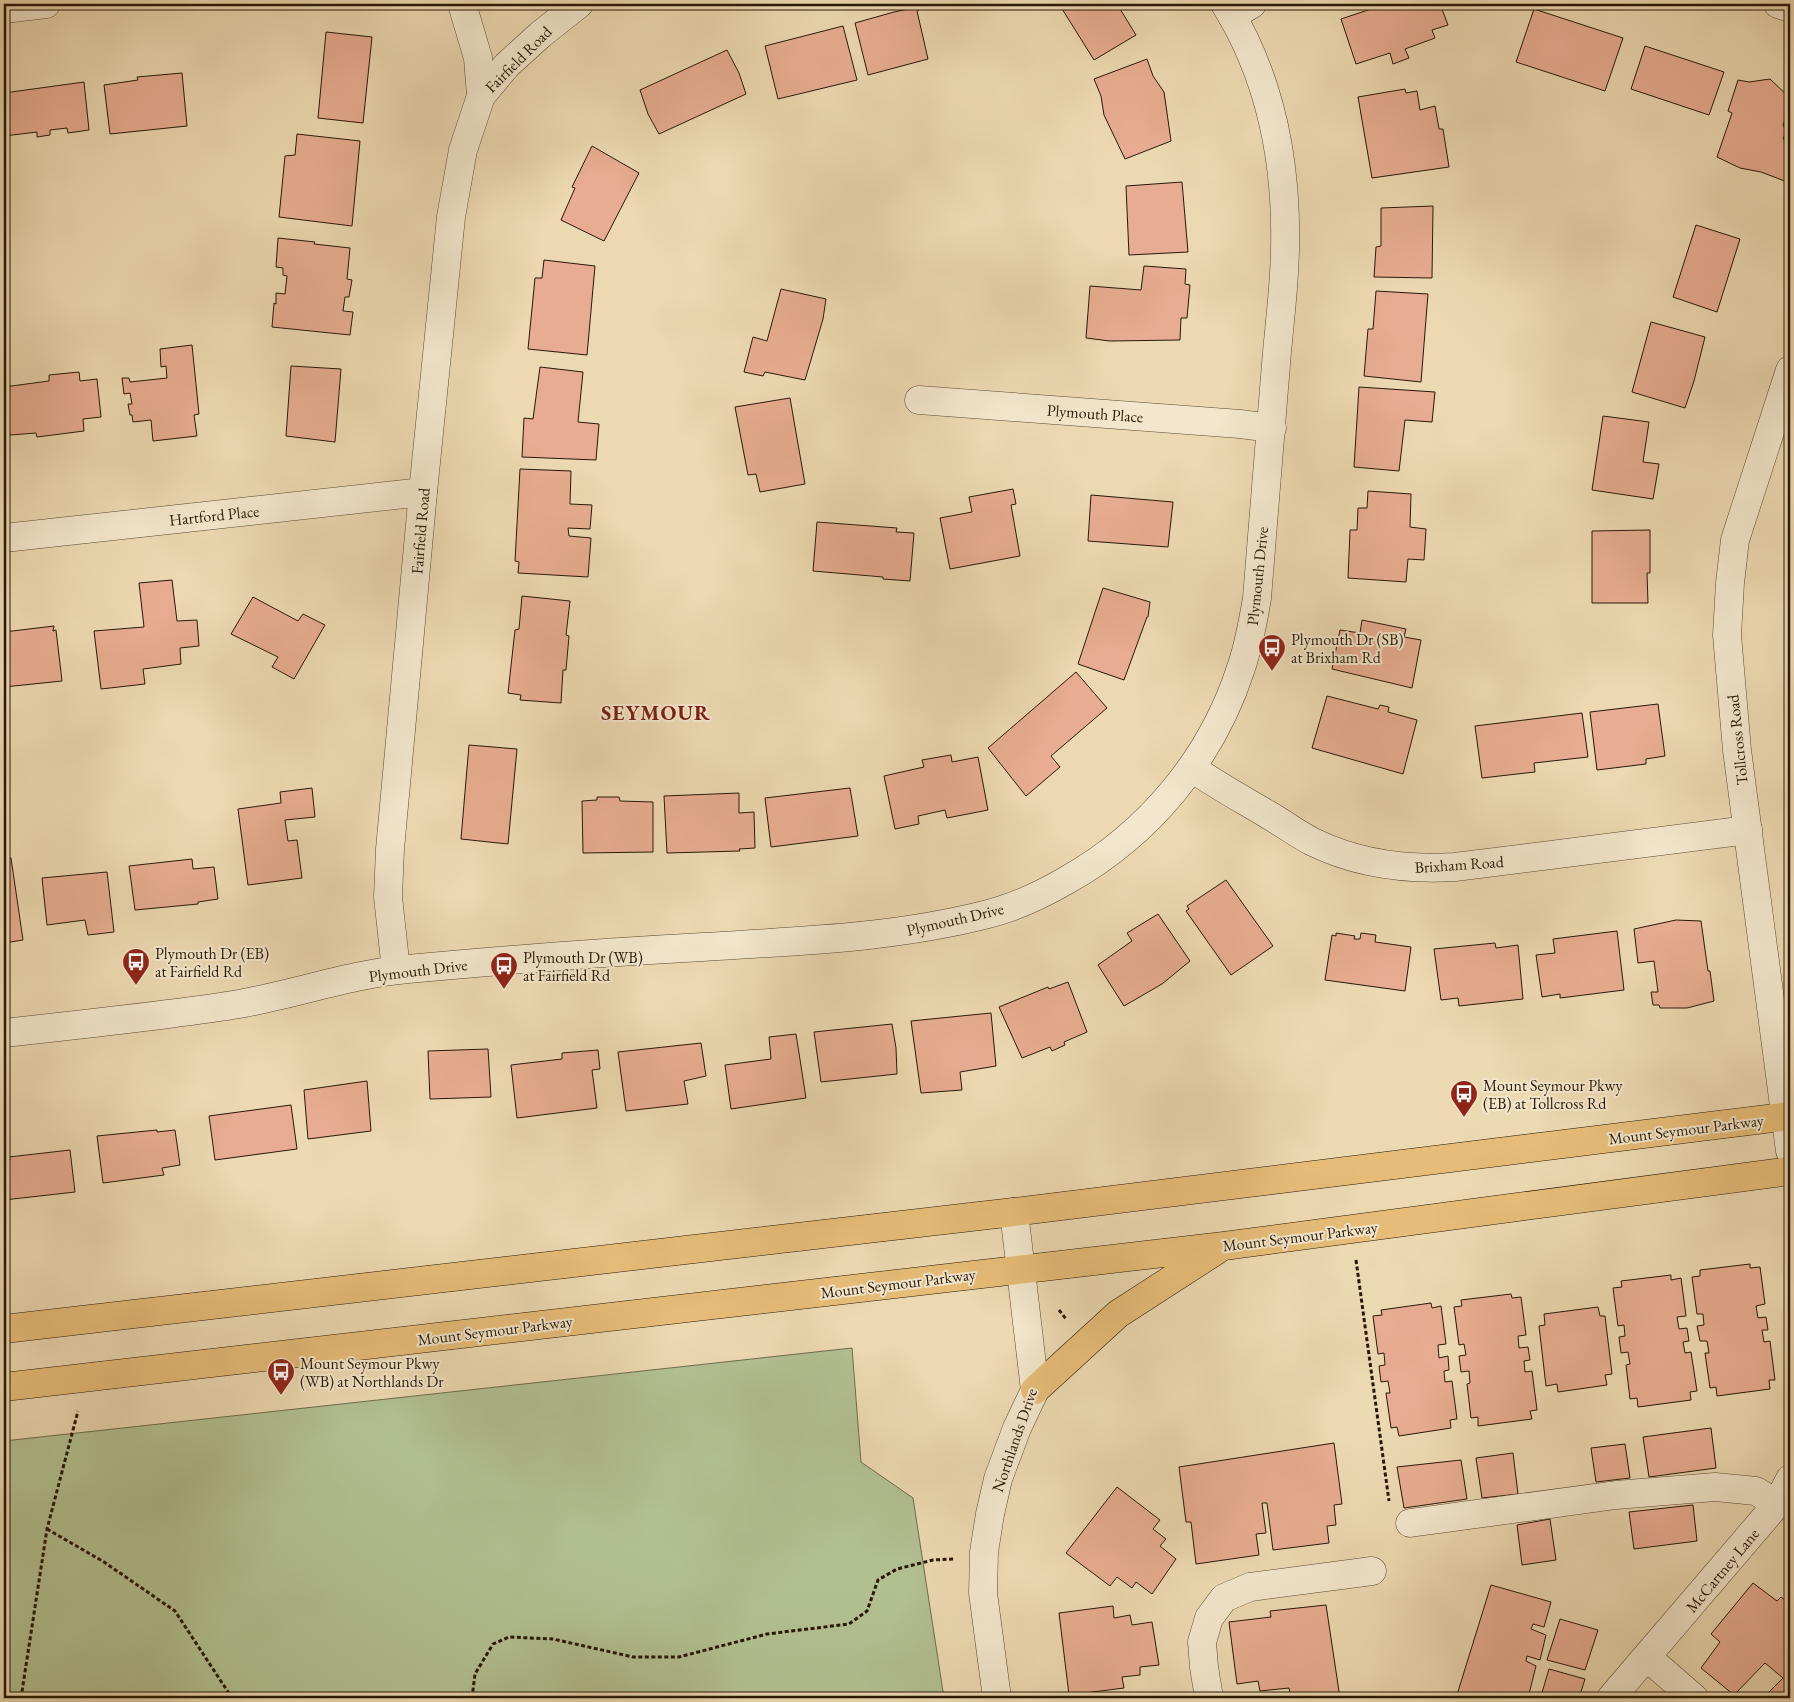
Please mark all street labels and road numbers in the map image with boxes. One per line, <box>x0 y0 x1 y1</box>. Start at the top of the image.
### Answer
street label: Fairfield Road <box>480 21 557 97</box>
street label: Plymouth Place <box>1046 400 1144 427</box>
street label: Fairfield Road <box>406 486 435 575</box>
street label: Hartford Place <box>168 500 260 531</box>
street label: Plymouth Drive <box>1242 526 1273 626</box>
street label: Tollcross Road <box>1722 693 1753 786</box>
street label: Brixham Road <box>1414 851 1505 878</box>
street label: Plymouth Drive <box>904 898 1006 941</box>
street label: Plymouth Drive <box>368 954 469 987</box>
street label: Mount Seymour Parkway <box>1607 1109 1766 1149</box>
street label: Mount Seymour Parkway <box>1221 1216 1380 1256</box>
street label: Mount Seymour Parkway <box>819 1263 978 1303</box>
street label: Mount Seymour Parkway <box>416 1310 575 1350</box>
street label: Northlands Drive <box>987 1385 1042 1495</box>
street label: McCartney Lane <box>1681 1524 1764 1617</box>

